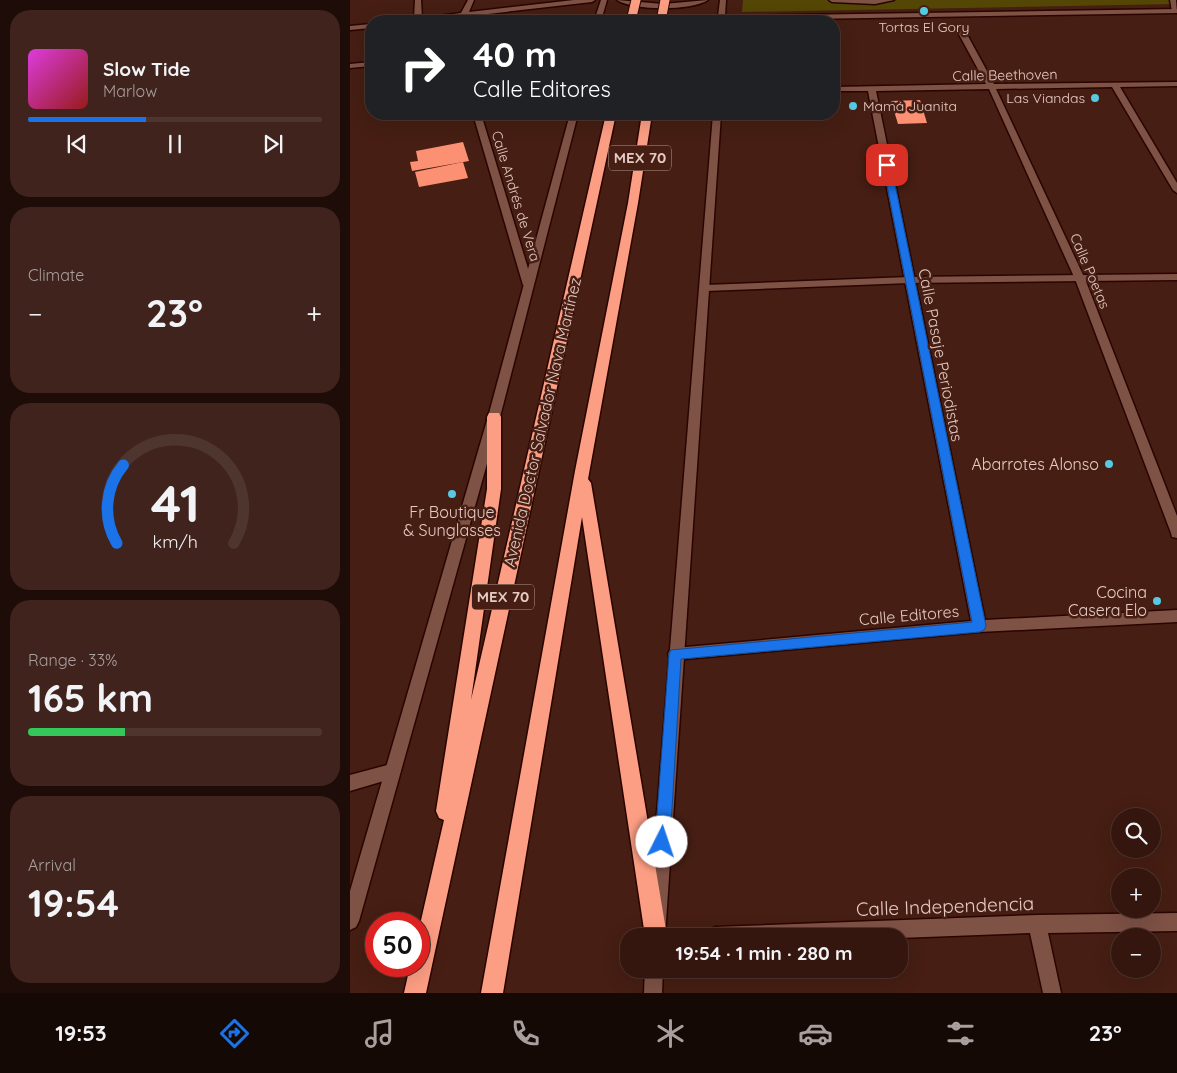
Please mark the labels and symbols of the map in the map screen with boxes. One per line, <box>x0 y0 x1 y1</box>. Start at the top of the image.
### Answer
marker: Tortas El Gory <box>918 5 930 17</box>
place label: Tortas El Gory <box>879 18 969 36</box>
street label: Calle Beethoven <box>952 65 1058 85</box>
place label: Las Viandas <box>1006 89 1085 107</box>
marker: Las Viandas <box>1089 92 1101 104</box>
place label: Mamá Juanita <box>863 97 957 115</box>
marker: Mamá Juanita <box>847 100 859 112</box>
street label: Calle Andrés de Vera <box>488 129 544 263</box>
pin <box>866 144 908 186</box>
road number: MEX 70 <box>609 146 671 170</box>
street label: Calle Poetas <box>1066 231 1114 311</box>
street label: Calle Pasaje Periodistas <box>914 267 968 443</box>
street label: Avenida Doctor Salvador Nava Martínez <box>499 275 585 569</box>
place label: Abarrotes Alonso <box>971 454 1099 474</box>
marker: Abarrotes Alonso <box>1103 458 1115 470</box>
marker: Fr Boutique & Sunglasses <box>446 488 458 500</box>
place label: Fr Boutique & Sunglasses <box>403 502 501 540</box>
place label: Cocina Casera Elo <box>1068 582 1147 620</box>
road number: MEX 70 <box>472 584 534 610</box>
marker: Cocina Casera Elo <box>1151 595 1163 607</box>
street label: Calle Editores <box>858 601 960 629</box>
position arrow <box>635 815 687 867</box>
street label: Calle Independencia <box>856 891 1034 921</box>
speed limit sign: 50 <box>365 912 430 977</box>

